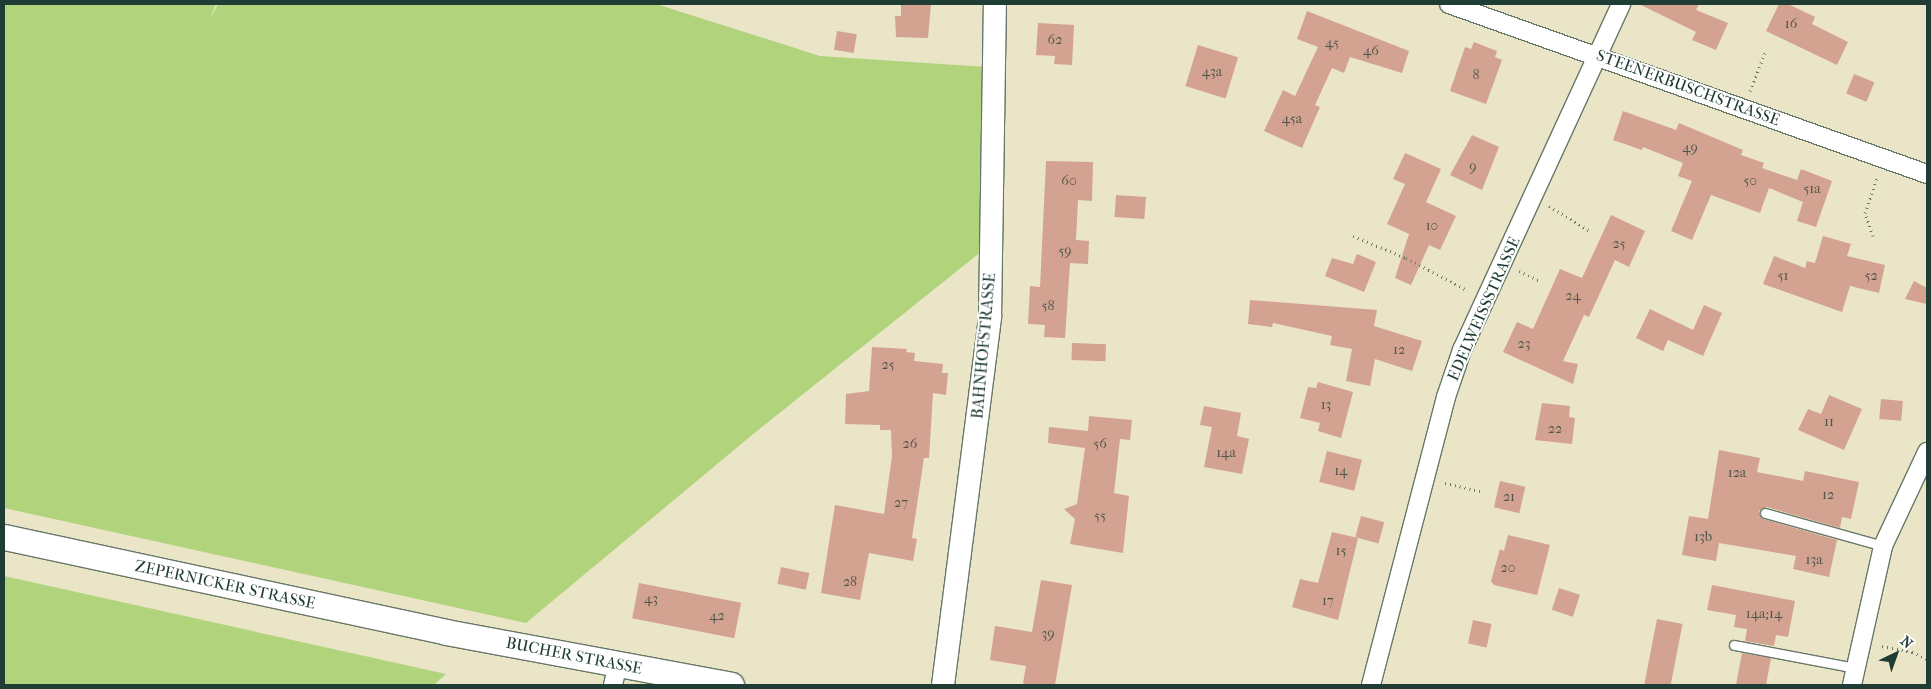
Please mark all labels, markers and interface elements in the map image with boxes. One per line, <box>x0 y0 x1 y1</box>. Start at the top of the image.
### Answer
house number: 16 <box>1785 16 1797 32</box>
house number: 62 <box>1048 32 1062 48</box>
house number: 45 <box>1325 35 1339 51</box>
house number: 46 <box>1363 43 1379 59</box>
street label: STEENERBUSCHSTRASSE <box>1594 46 1782 130</box>
house number: 43a <box>1202 64 1222 80</box>
house number: 8 <box>1472 67 1480 83</box>
house number: 45a <box>1282 111 1302 127</box>
house number: 49 <box>1682 140 1698 156</box>
house number: 9 <box>1469 159 1477 175</box>
house number: 60 <box>1061 173 1077 189</box>
house number: 50 <box>1743 173 1757 189</box>
house number: 51a <box>1803 181 1821 197</box>
house number: 10 <box>1426 218 1438 234</box>
street label: EDELWEISSSTRASSE <box>1444 234 1524 384</box>
house number: 25 <box>1612 236 1626 252</box>
house number: 59 <box>1058 243 1072 259</box>
house number: 51 <box>1777 268 1789 284</box>
house number: 52 <box>1864 268 1878 284</box>
street label: BAHNHOFSTRASSE <box>968 272 1000 420</box>
house number: 24 <box>1565 288 1581 304</box>
house number: 58 <box>1041 298 1055 314</box>
house number: 23 <box>1518 336 1530 352</box>
house number: 12 <box>1393 342 1405 358</box>
house number: 25 <box>881 357 895 373</box>
house number: 13 <box>1321 397 1331 413</box>
house number: 11 <box>1824 414 1834 430</box>
house number: 22 <box>1548 421 1562 437</box>
house number: 26 <box>903 436 917 452</box>
house number: 56 <box>1093 436 1107 452</box>
house number: 14a <box>1216 445 1236 461</box>
house number: 14 <box>1334 463 1348 479</box>
house number: 12a <box>1728 465 1746 481</box>
house number: 12 <box>1822 487 1834 503</box>
house number: 21 <box>1503 489 1515 505</box>
house number: 27 <box>894 495 908 511</box>
house number: 55 <box>1094 508 1106 524</box>
house number: 13b <box>1694 529 1712 545</box>
house number: 15 <box>1336 543 1346 559</box>
house number: 13a <box>1805 552 1823 568</box>
street label: ZEPERNICKER STRASSE <box>133 556 317 614</box>
house number: 20 <box>1501 560 1515 576</box>
house number: 28 <box>843 574 857 590</box>
house number: 43 <box>644 591 658 607</box>
house number: 17 <box>1322 593 1334 609</box>
house number: 14a;14 <box>1746 606 1782 622</box>
house number: 42 <box>709 608 725 624</box>
house number: 39 <box>1041 626 1055 642</box>
north arrow <box>1871 629 1921 679</box>
street label: BUCHER STRASSE <box>504 633 644 679</box>
text: N <box>1897 633 1916 652</box>

